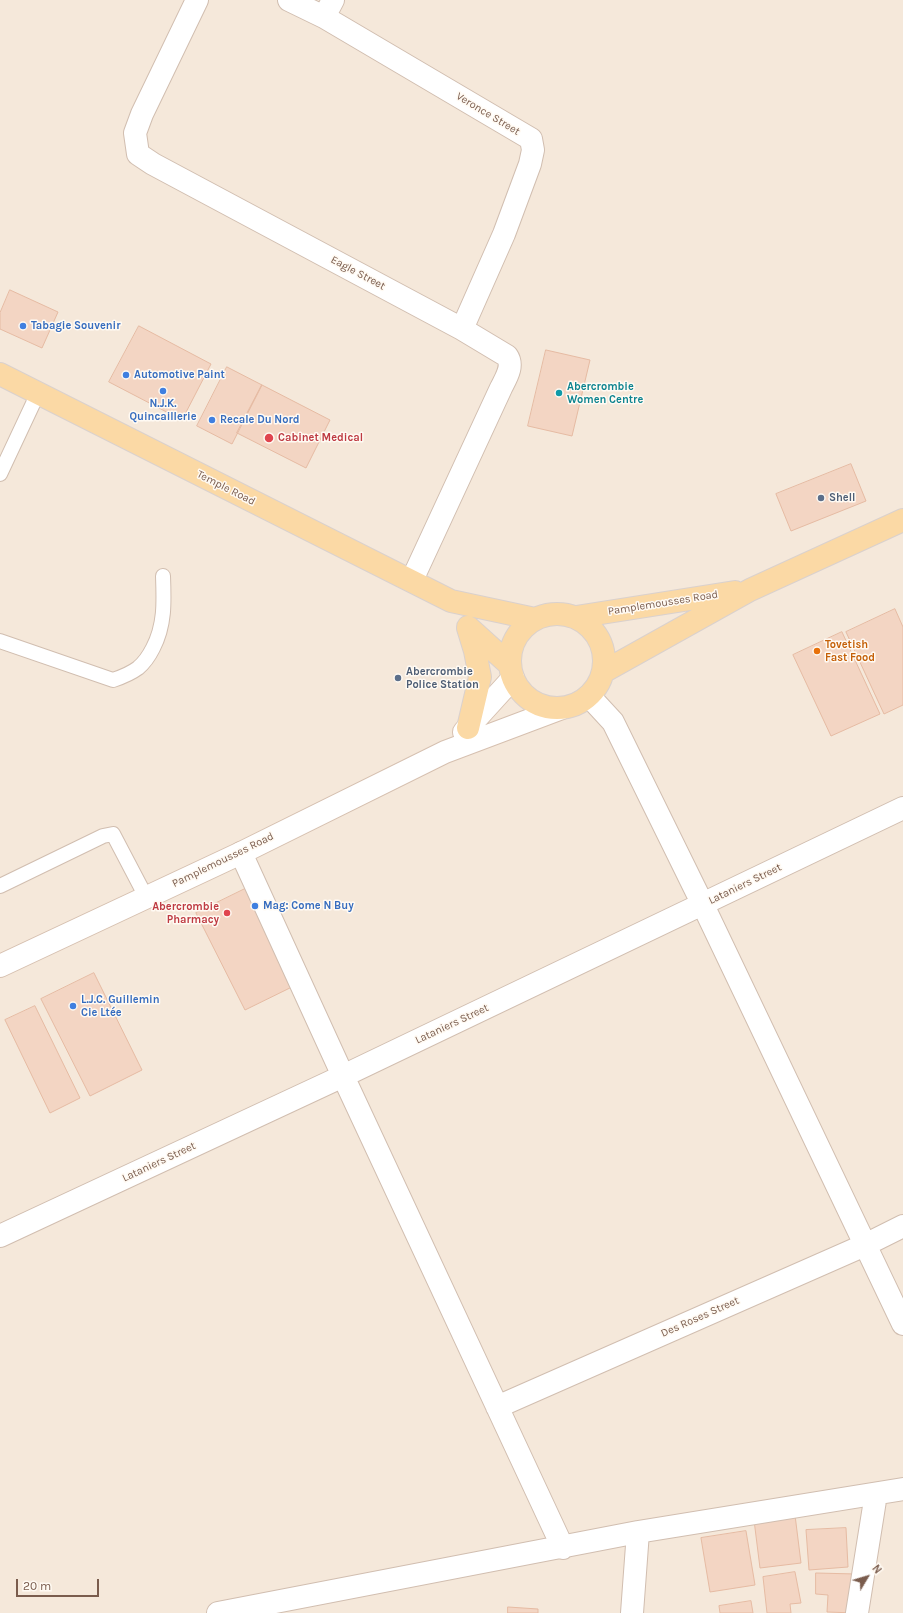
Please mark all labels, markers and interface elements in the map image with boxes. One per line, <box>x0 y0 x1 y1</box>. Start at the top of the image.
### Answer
street label: Veronce Street <box>454 90 522 138</box>
street label: Eagle Street <box>328 253 388 293</box>
place label: Tabagie Souvenir <box>31 319 121 333</box>
marker: Tabagie Souvenir <box>18 321 28 331</box>
place label: Automotive Paint <box>134 368 225 382</box>
marker: Automotive Paint <box>121 370 131 380</box>
place label: Abercrombie Women Centre <box>567 380 643 406</box>
marker: N.J.K. Quincaillerie <box>158 386 168 396</box>
marker: Abercrombie Women Centre <box>554 388 564 398</box>
place label: N.J.K. Quincaillerie <box>129 397 197 423</box>
place label: Recale Du Nord <box>220 413 300 427</box>
marker: Recale Du Nord <box>207 415 217 425</box>
place label: Cabinet Medical <box>278 431 363 445</box>
marker: Cabinet Medical <box>263 432 275 444</box>
street label: Temple Road <box>195 468 257 508</box>
place label: Shell <box>829 491 855 505</box>
marker: Shell <box>816 493 826 503</box>
street label: Pamplemousses Road <box>607 588 719 618</box>
place label: Tovetish Fast Food <box>825 638 875 664</box>
marker: Tovetish Fast Food <box>812 646 822 656</box>
place label: Abercrombie Police Station <box>406 665 479 691</box>
marker: Abercrombie Police Station <box>393 673 403 683</box>
street label: Pamplemousses Road <box>170 830 276 890</box>
street label: Lataniers Street <box>706 861 784 907</box>
place label: Mag: Come N Buy <box>263 899 354 913</box>
place label: Abercrombie Pharmacy <box>152 900 219 926</box>
marker: Mag: Come N Buy <box>250 901 260 911</box>
marker: Abercrombie Pharmacy <box>222 908 232 918</box>
place label: L.J.C. Guillemin Cie Ltée <box>81 993 160 1019</box>
marker: L.J.C. Guillemin Cie Ltée <box>68 1001 78 1011</box>
street label: Lataniers Street <box>413 1001 491 1047</box>
street label: Lataniers Street <box>120 1139 198 1185</box>
street label: Des Roses Street <box>659 1294 741 1340</box>
north arrow <box>847 1557 887 1597</box>
text: N <box>869 1562 884 1576</box>
scale bar <box>18 1571 101 1597</box>
text: 20 m <box>23 1579 51 1593</box>

